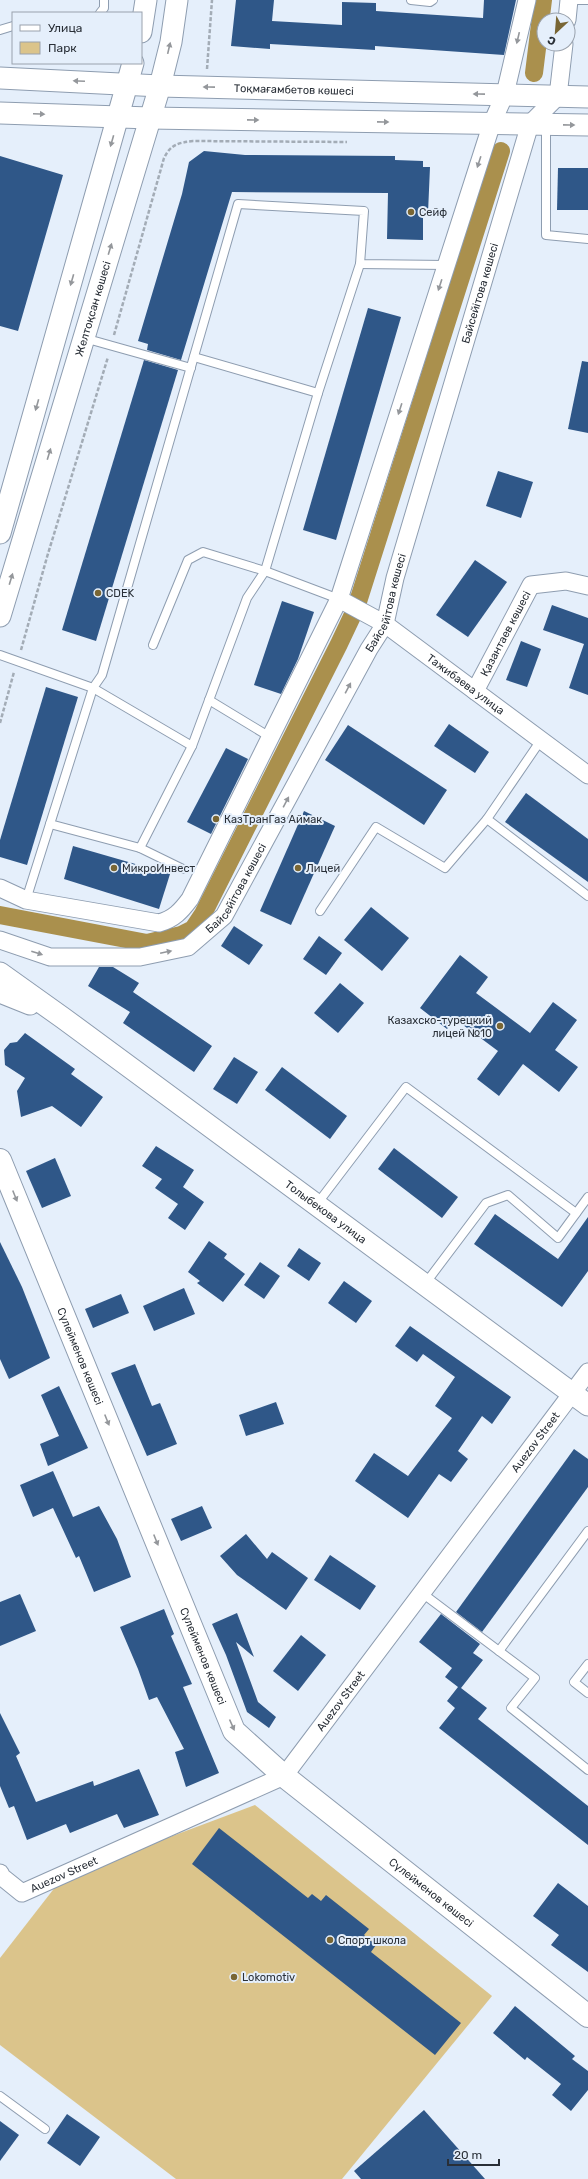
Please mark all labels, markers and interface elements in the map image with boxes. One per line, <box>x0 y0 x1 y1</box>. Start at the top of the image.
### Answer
legend <box>12 12 142 64</box>
north arrow <box>536 12 576 52</box>
text: Улица <box>48 21 82 35</box>
one-way arrow <box>515 32 521 44</box>
text: С <box>545 33 558 48</box>
text: Парк <box>48 41 77 55</box>
one-way arrow <box>167 42 173 54</box>
one-way arrow <box>72 78 85 84</box>
street label: Тоқмағамбетов көшесі <box>234 82 354 98</box>
one-way arrow <box>202 84 215 90</box>
one-way arrow <box>472 91 485 97</box>
one-way arrow <box>33 111 46 117</box>
one-way arrow <box>247 116 259 123</box>
one-way arrow <box>377 119 390 125</box>
one-way arrow <box>563 122 576 128</box>
one-way arrow <box>109 136 115 148</box>
one-way arrow <box>476 156 482 168</box>
place label: Сейф <box>419 206 447 219</box>
marker: Сейф <box>406 207 416 217</box>
street label: Байсейітова көшесі <box>459 242 501 345</box>
one-way arrow <box>107 243 113 255</box>
street label: Желтоқсан көшесі <box>73 260 114 358</box>
one-way arrow <box>69 273 75 286</box>
one-way arrow <box>436 280 442 292</box>
one-way arrow <box>34 399 40 411</box>
one-way arrow <box>397 404 403 416</box>
one-way arrow <box>46 448 52 460</box>
street label: Байсейітова көшесі <box>363 552 409 655</box>
one-way arrow <box>8 572 14 584</box>
place label: CDEK <box>106 587 135 600</box>
marker: CDEK <box>93 588 103 598</box>
street label: Қазантаев көшесі <box>478 589 534 679</box>
street label: Тажибаева улица <box>424 651 507 718</box>
one-way arrow <box>344 682 351 694</box>
one-way arrow <box>283 796 289 808</box>
place label: КазТранГаз Аймак <box>224 813 322 826</box>
marker: КазТранГаз Аймак <box>211 814 221 824</box>
street label: Байсейітова көшесі <box>203 841 269 936</box>
place label: МикроИнвест <box>122 862 195 875</box>
place label: Лицей <box>306 862 340 875</box>
marker: МикроИнвест <box>109 863 119 873</box>
marker: Лицей <box>293 863 303 873</box>
one-way arrow <box>160 948 172 954</box>
one-way arrow <box>31 950 43 956</box>
place label: Казахско-турецкий лицей №10 <box>387 1014 492 1040</box>
marker: Казахско-турецкий лицей №10 <box>495 1021 505 1031</box>
street label: Толыбекова улица <box>282 1178 369 1246</box>
one-way arrow <box>12 1191 18 1203</box>
street label: Сүлейменов көшесі <box>54 1306 106 1407</box>
street label: Auezov Street <box>509 1409 563 1475</box>
one-way arrow <box>104 1415 110 1427</box>
one-way arrow <box>153 1535 159 1546</box>
street label: Сүлейменов көшесі <box>177 1606 228 1707</box>
street label: Auezov Street <box>314 1668 368 1734</box>
one-way arrow <box>229 1720 235 1731</box>
street label: Auezov Street <box>29 1854 100 1895</box>
street label: Сүлейменов көшесі <box>386 1855 476 1930</box>
place label: Спорт школа <box>338 1934 406 1947</box>
marker: Спорт школа <box>325 1935 335 1945</box>
place label: Lokomotiv <box>242 1971 295 1984</box>
marker: Lokomotiv <box>229 1972 239 1982</box>
scale bar <box>448 2141 499 2167</box>
text: 20 m <box>454 2148 482 2162</box>

